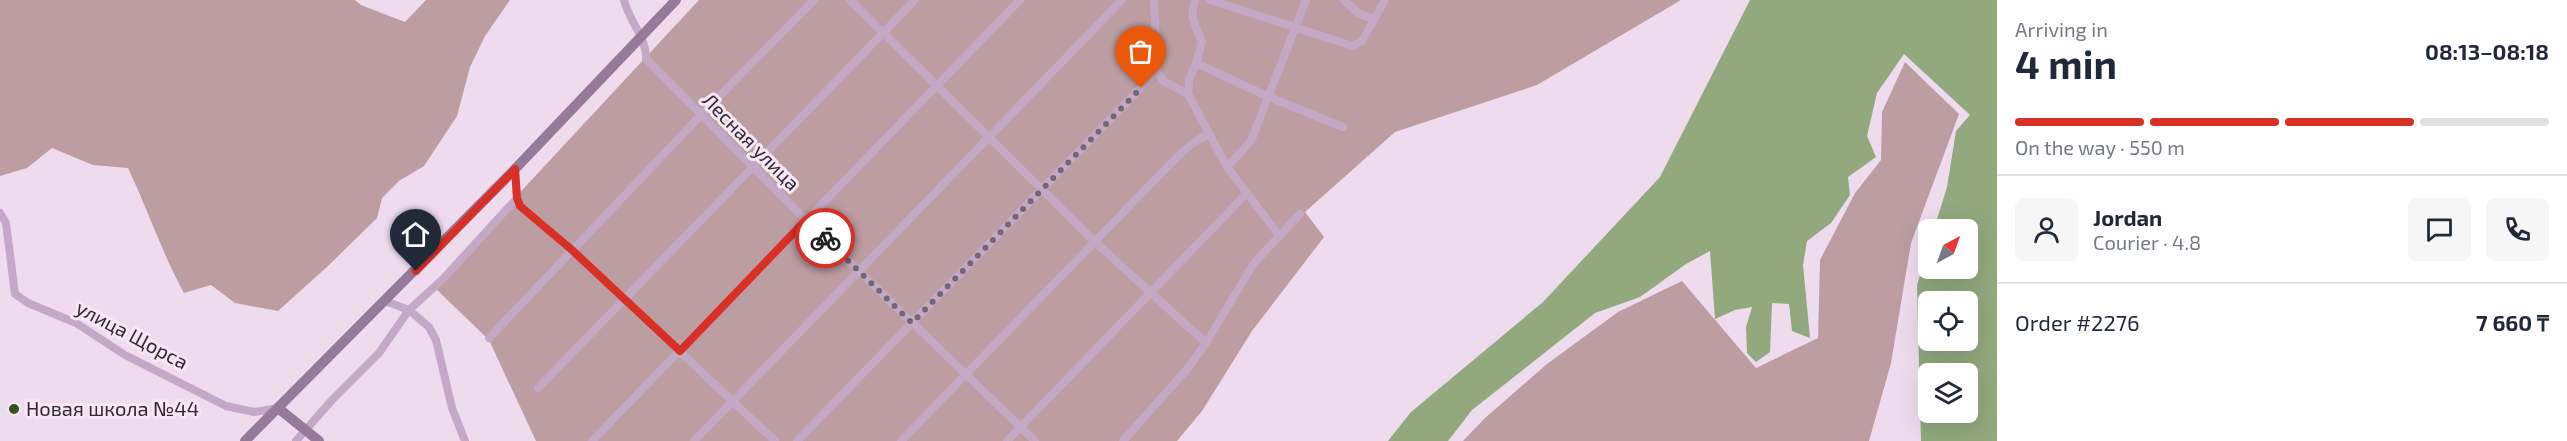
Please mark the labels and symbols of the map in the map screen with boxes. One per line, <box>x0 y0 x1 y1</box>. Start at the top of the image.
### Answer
pin <box>1115 26 1166 88</box>
street label: Лесная улица <box>697 88 805 196</box>
courier <box>795 208 855 268</box>
pin <box>390 209 441 271</box>
north arrow <box>1918 219 1978 279</box>
street label: улица Щорса <box>72 295 193 375</box>
place label: Новая школа №44 <box>26 396 199 420</box>
marker: Новая школа №44 <box>7 402 21 416</box>

